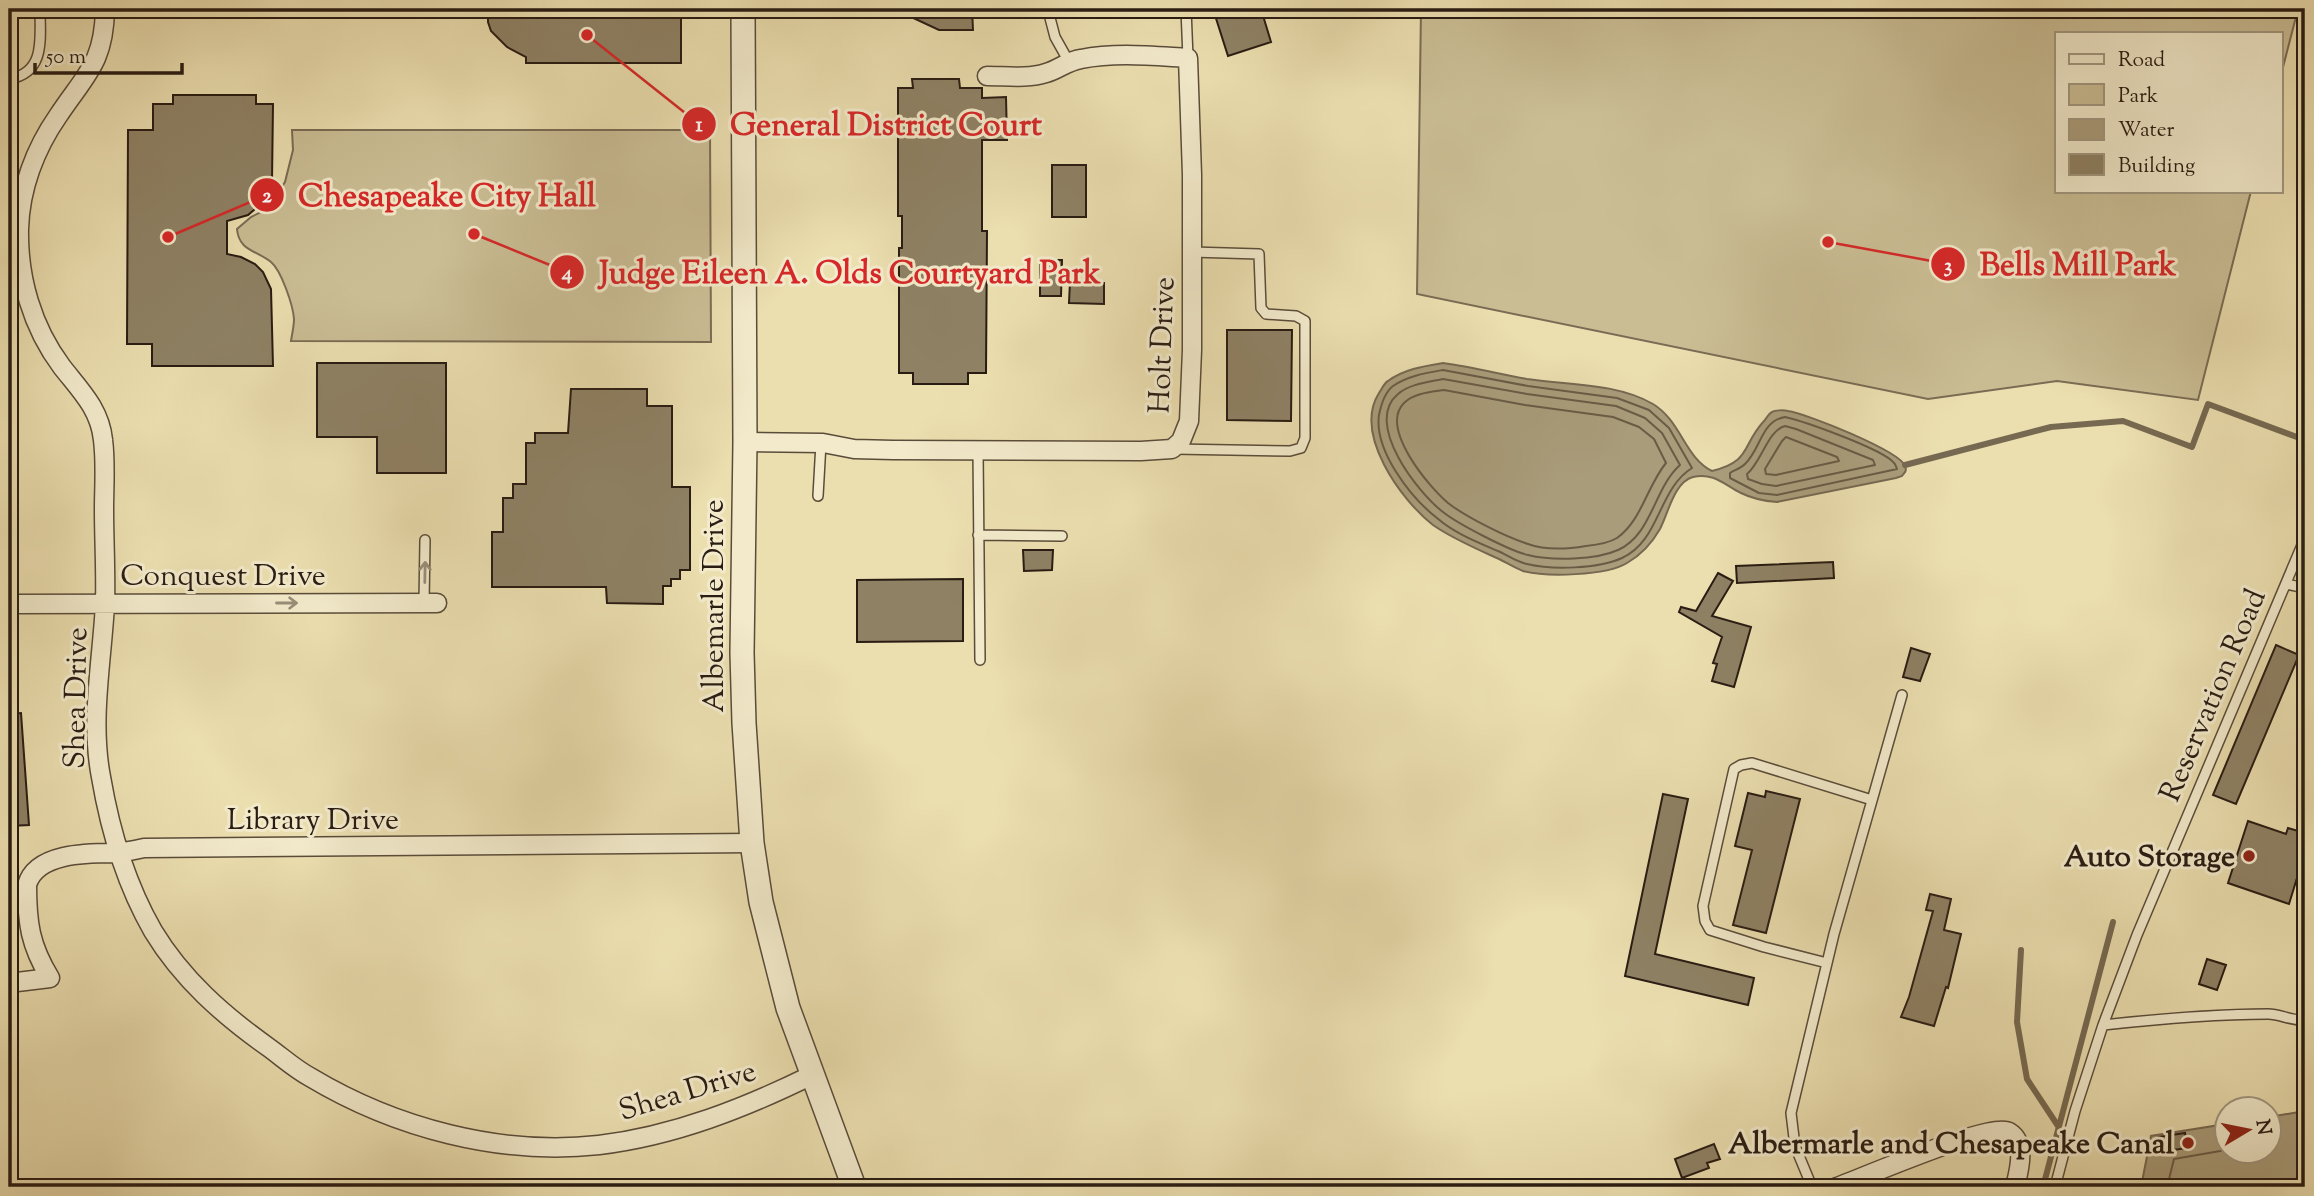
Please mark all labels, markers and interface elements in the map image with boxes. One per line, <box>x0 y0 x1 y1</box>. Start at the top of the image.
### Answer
scale bar <box>35 32 182 76</box>
legend <box>2055 32 2282 192</box>
text: 50 m <box>45 43 86 73</box>
text: Road <box>2118 46 2165 76</box>
text: Park <box>2118 82 2159 112</box>
callout: General District Court <box>681 98 1056 151</box>
text: General District Court <box>730 104 1042 150</box>
text: 1 <box>695 111 703 141</box>
text: Water <box>2118 116 2175 146</box>
text: Building <box>2118 152 2195 182</box>
callout: Chesapeake City Hall <box>249 168 610 221</box>
text: Chesapeake City Hall <box>298 175 596 221</box>
text: 2 <box>262 182 272 212</box>
callout: Bells Mill Park <box>1930 238 2190 291</box>
text: Bells Mill Park <box>1980 244 2177 290</box>
callout: Judge Eileen A. Olds Courtyard Park <box>550 245 1115 298</box>
text: Judge Eileen A. Olds Courtyard Park <box>597 252 1101 298</box>
text: 3 <box>1944 252 1952 282</box>
text: 4 <box>561 259 573 289</box>
street label: Holt Drive <box>1140 276 1187 414</box>
street label: Albemarle Drive <box>694 499 737 713</box>
street label: Conquest Drive <box>120 556 326 599</box>
one-way arrow <box>418 560 432 583</box>
street label: Reservation Road <box>2150 583 2279 809</box>
one-way arrow <box>275 596 298 610</box>
street label: Shea Drive <box>55 627 100 769</box>
street label: Library Drive <box>227 800 399 843</box>
place label: Auto Storage <box>2064 837 2235 880</box>
marker: Auto Storage <box>2241 848 2257 864</box>
street label: Shea Drive <box>614 1051 762 1134</box>
north arrow <box>2212 1094 2282 1164</box>
text: N <box>2248 1118 2277 1137</box>
place label: Albermarle and Chesapeake Canal <box>1728 1124 2175 1167</box>
marker: Albermarle and Chesapeake Canal <box>2180 1135 2196 1151</box>

